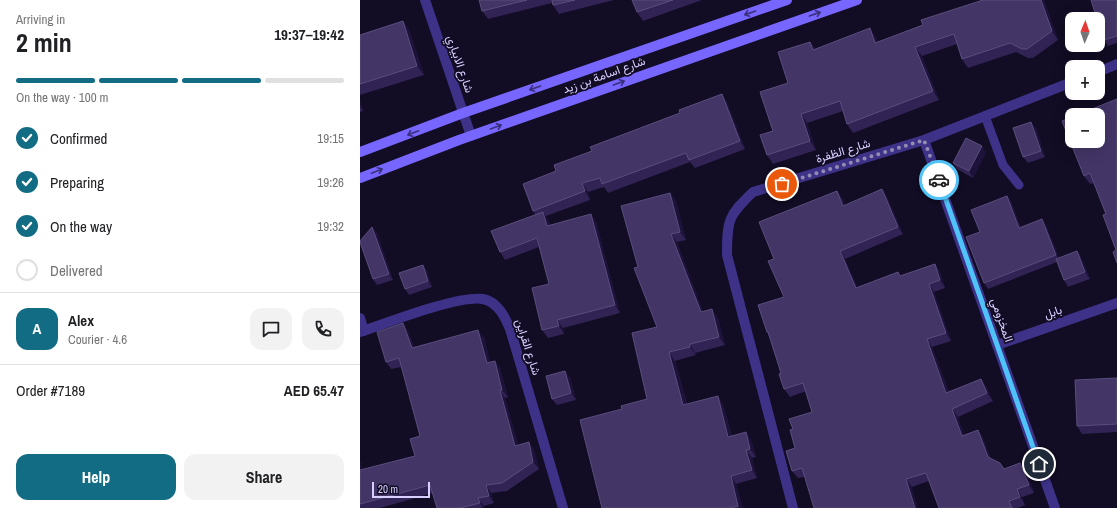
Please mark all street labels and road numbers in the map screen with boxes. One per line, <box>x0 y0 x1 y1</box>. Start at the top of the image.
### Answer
street label: شارع الابياري <box>441 33 477 96</box>
street label: شارع اسامة بن زيد <box>560 53 648 98</box>
street label: شارع الظفرة <box>814 135 873 168</box>
street label: المخزومي <box>985 296 1017 345</box>
street label: بابل <box>1042 301 1064 323</box>
street label: شارع القراين <box>510 317 545 378</box>

